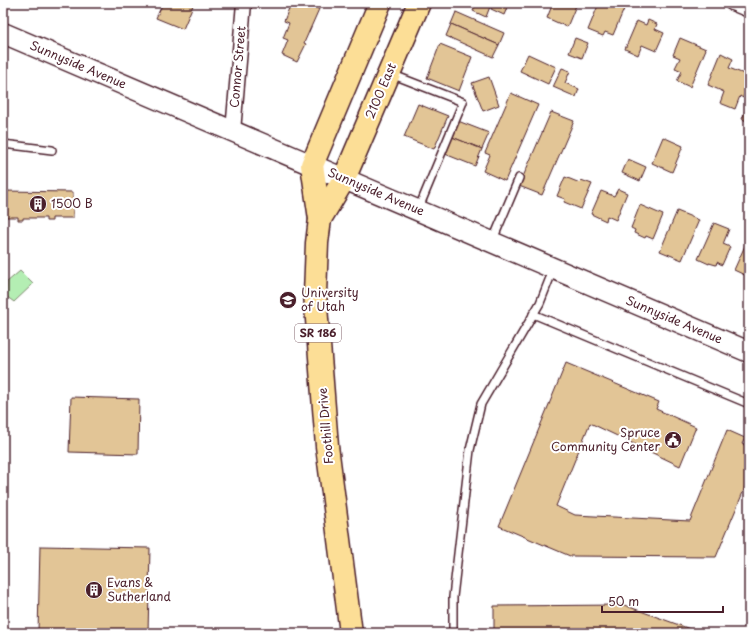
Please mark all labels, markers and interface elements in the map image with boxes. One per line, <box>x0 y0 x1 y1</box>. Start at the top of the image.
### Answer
street label: Connor Street <box>224 25 250 109</box>
street label: Sunnyside Avenue <box>27 36 130 93</box>
street label: 2100 East <box>360 60 400 121</box>
street label: Sunnyside Avenue <box>325 163 428 220</box>
building icon: 1500 B <box>28 194 48 214</box>
place label: 1500 B <box>51 194 93 212</box>
place label: University of Utah <box>301 283 359 315</box>
school or university icon: University of Utah <box>278 290 298 310</box>
street label: Sunnyside Avenue <box>623 291 726 348</box>
road number: SR 186 <box>295 324 341 342</box>
street label: Foothill Drive <box>313 387 337 465</box>
place label: Spruce Community Center <box>551 423 660 455</box>
public building icon: Spruce Community Center <box>663 430 683 450</box>
place label: Evans & Sutherland <box>107 573 172 605</box>
building icon: Evans & Sutherland <box>84 580 104 600</box>
scale bar <box>602 588 723 614</box>
text: 50 m <box>608 592 639 610</box>

